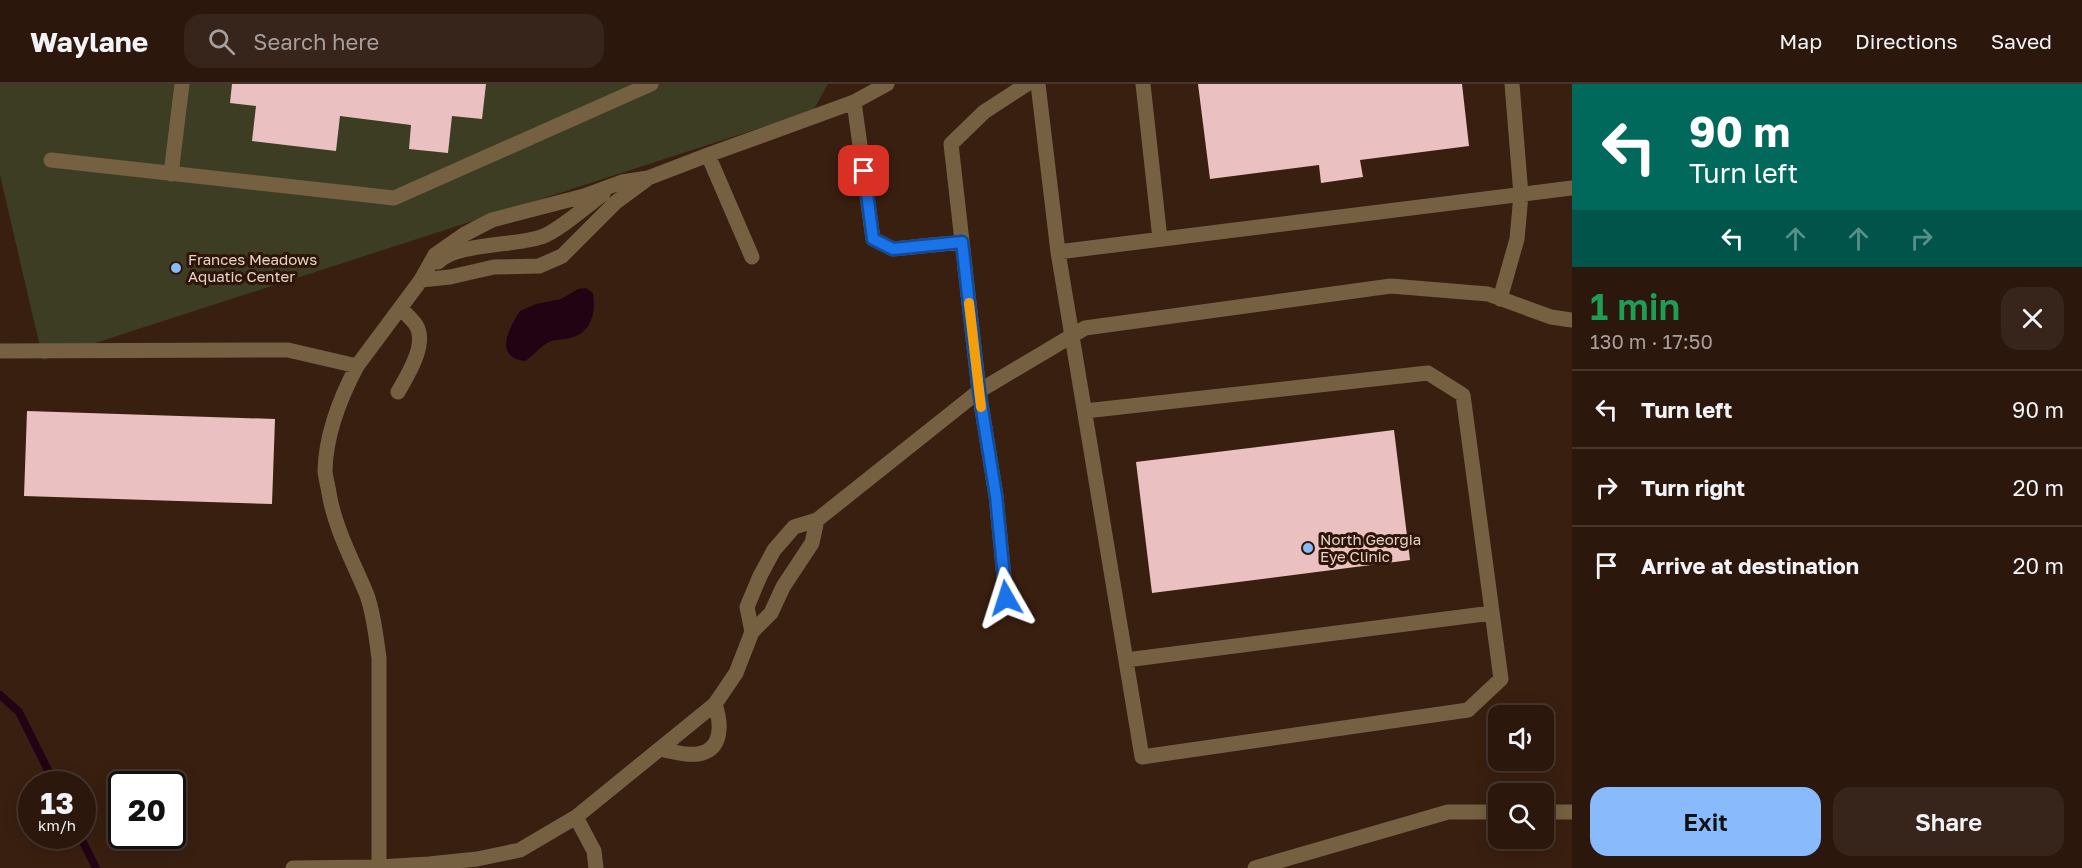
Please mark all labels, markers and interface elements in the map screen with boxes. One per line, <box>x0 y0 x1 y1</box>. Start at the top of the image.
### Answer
search box <box>184 14 604 68</box>
text: Waylane <box>30 25 148 58</box>
icon: search <box>205 25 238 58</box>
text: Search here <box>253 28 379 55</box>
text: Map <box>1779 28 1822 54</box>
text: Directions <box>1855 28 1958 54</box>
text: Saved <box>1991 28 2052 54</box>
text: 90 m <box>1689 106 1790 156</box>
icon: left <box>1590 108 1668 186</box>
pin <box>838 145 889 196</box>
icon: arrive <box>847 154 880 187</box>
text: Turn left <box>1689 157 1798 189</box>
icon: left <box>1716 222 1749 255</box>
icon: ahead <box>1779 222 1812 255</box>
icon: ahead <box>1842 222 1875 255</box>
icon: right <box>1905 222 1938 255</box>
place label: Frances Meadows Aquatic Center <box>188 250 317 285</box>
marker: Frances Meadows Aquatic Center <box>169 261 183 275</box>
text: 1 min <box>1590 285 1680 328</box>
button: close <box>2001 287 2064 350</box>
text: 130 m · 17:50 <box>1590 329 1713 353</box>
icon: left <box>1590 393 1623 426</box>
text: Turn left <box>1641 396 1732 423</box>
text: 90 m <box>2012 396 2064 423</box>
icon: right <box>1590 471 1623 504</box>
text: Turn right <box>1641 474 1745 501</box>
text: 20 m <box>2013 474 2064 501</box>
place label: North Georgia Eye Clinic <box>1320 530 1421 565</box>
marker: North Georgia Eye Clinic <box>1301 541 1315 555</box>
icon: arrive <box>1590 549 1623 582</box>
text: Arrive at destination <box>1641 552 1859 579</box>
text: 20 m <box>2013 552 2064 579</box>
position arrow <box>974 566 1038 630</box>
map controls <box>1488 705 1554 849</box>
button: sound <box>1488 705 1554 771</box>
speed limit sign: 20 <box>108 771 186 849</box>
button: search <box>1488 783 1554 849</box>
text: 13 <box>40 785 74 821</box>
button: Exit <box>1590 787 1821 856</box>
button: Share <box>1833 787 2064 856</box>
text: km/h <box>38 816 76 834</box>

